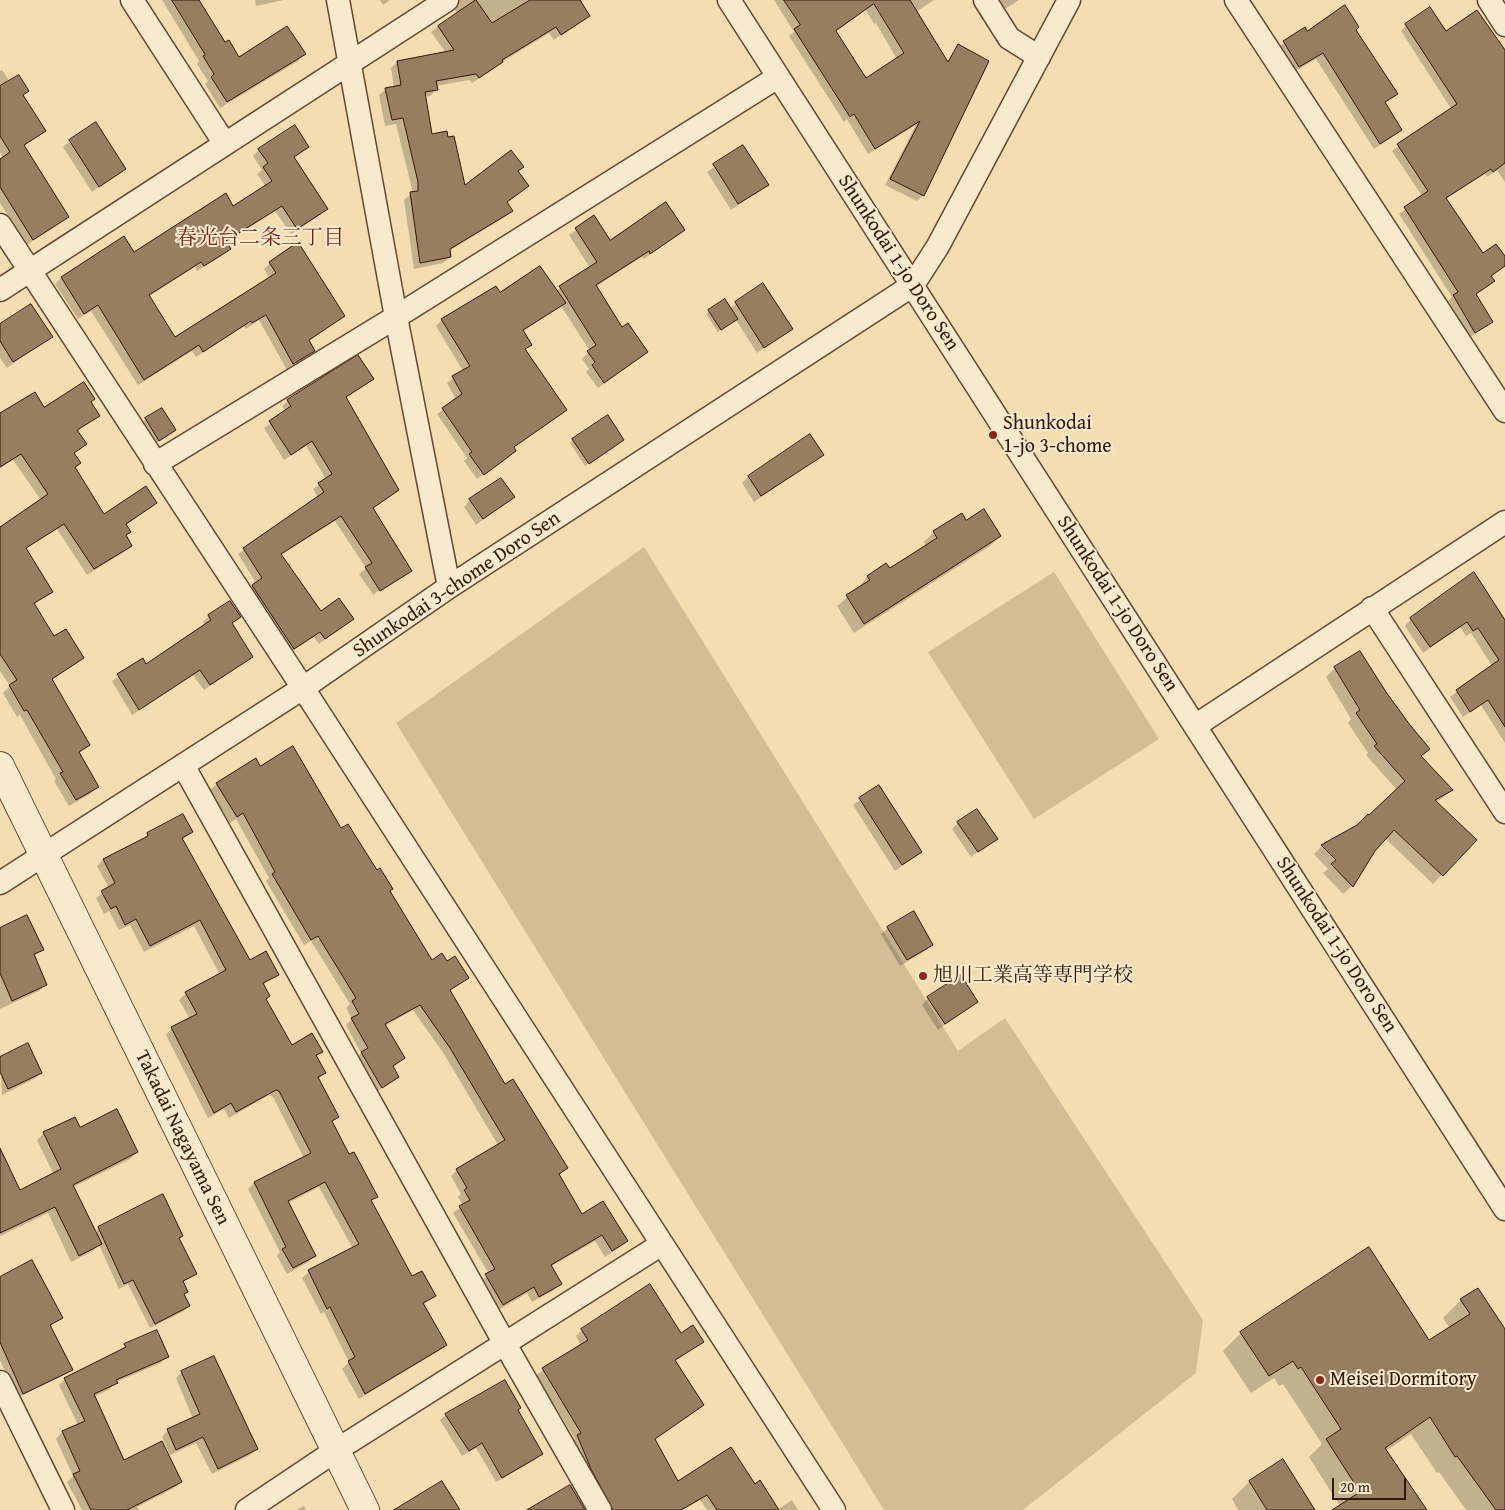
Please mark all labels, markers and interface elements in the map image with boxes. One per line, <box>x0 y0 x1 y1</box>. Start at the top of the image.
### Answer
street label: Shunkodai 1-jo Doro Sen <box>832 171 964 355</box>
district label: 春光台二条三丁目 <box>176 226 344 252</box>
place label: Shunkodai 1-jo 3-chome <box>1003 412 1112 459</box>
marker: Shunkodai 1-jo 3-chome <box>987 429 999 441</box>
street label: Shunkodai 3-chome Doro Sen <box>349 507 565 663</box>
street label: Shunkodai 1-jo Doro Sen <box>1051 512 1183 696</box>
street label: Shunkodai 1-jo Doro Sen <box>1270 853 1402 1037</box>
place label: 旭川工業高等専門学校 <box>933 964 1133 988</box>
marker: 旭川工業高等専門学校 <box>917 970 929 982</box>
street label: Takadai Nagayama Sen <box>129 1047 235 1229</box>
place label: Meisei Dormitory <box>1330 1368 1477 1392</box>
marker: Meisei Dormitory <box>1314 1374 1326 1386</box>
scale bar <box>1335 1468 1409 1500</box>
text: 20 m <box>1340 1476 1370 1497</box>

